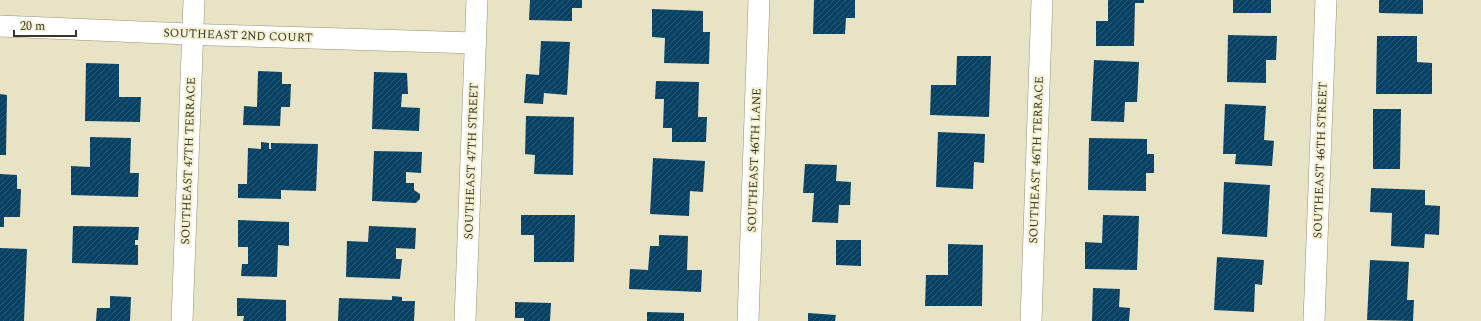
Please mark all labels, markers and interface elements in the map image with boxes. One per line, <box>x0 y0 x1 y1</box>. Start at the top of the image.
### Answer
scale bar <box>14 12 76 38</box>
text: 20 m <box>20 17 45 36</box>
street label: SOUTHEAST 2ND COURT <box>163 23 313 48</box>
street label: SOUTHEAST 46TH TERRACE <box>1024 76 1049 244</box>
street label: SOUTHEAST 47TH TERRACE <box>176 77 201 245</box>
street label: SOUTHEAST 46TH STREET <box>1308 81 1333 239</box>
street label: SOUTHEAST 47TH STREET <box>459 82 484 240</box>
street label: SOUTHEAST 46TH LANE <box>742 88 767 232</box>

